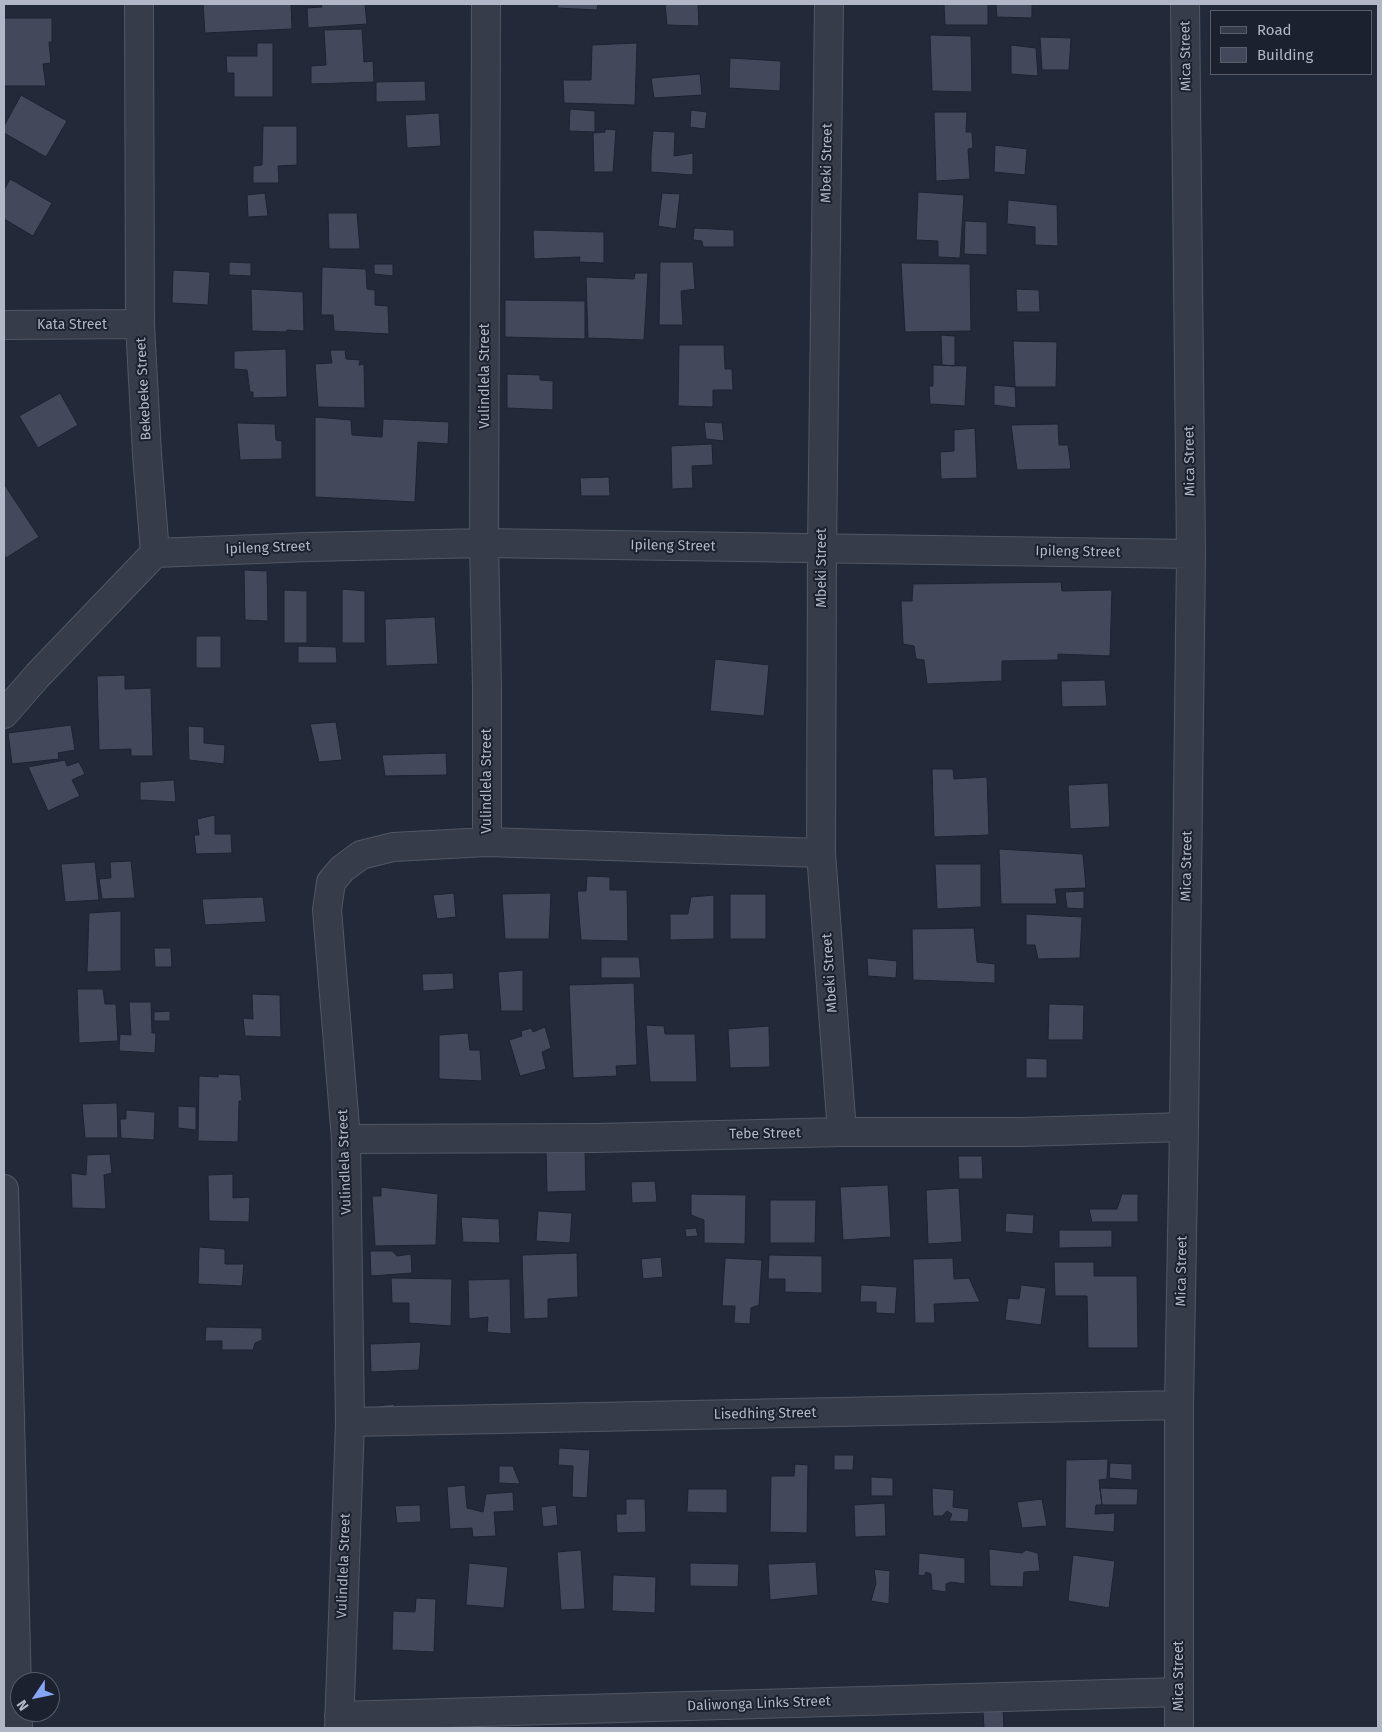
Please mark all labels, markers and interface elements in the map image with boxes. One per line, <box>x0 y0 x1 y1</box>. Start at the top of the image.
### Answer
legend <box>1210 10 1372 75</box>
street label: Mica Street <box>1177 21 1195 91</box>
text: Road <box>1257 21 1292 39</box>
text: Building <box>1257 46 1313 64</box>
street label: Mbeki Street <box>818 123 836 203</box>
street label: Kata Street <box>37 317 107 333</box>
street label: Vulindlela Street <box>477 323 493 429</box>
street label: Bekebeke Street <box>133 337 155 441</box>
street label: Mica Street <box>1181 426 1199 496</box>
street label: Mbeki Street <box>814 528 830 608</box>
street label: Ipileng Street <box>630 537 716 555</box>
street label: Ipileng Street <box>225 538 311 558</box>
street label: Ipileng Street <box>1035 543 1121 561</box>
street label: Vulindlela Street <box>479 728 495 834</box>
street label: Mica Street <box>1178 831 1196 901</box>
street label: Mbeki Street <box>819 933 841 1013</box>
street label: Vulindlela Street <box>335 1109 355 1215</box>
street label: Tebe Street <box>729 1125 801 1143</box>
street label: Mica Street <box>1173 1236 1191 1306</box>
street label: Lisedhing Street <box>713 1405 817 1423</box>
street label: Vulindlela Street <box>334 1513 354 1619</box>
street label: Mica Street <box>1171 1641 1187 1711</box>
north arrow <box>10 1672 60 1722</box>
street label: Daliwonga Links Street <box>687 1693 831 1715</box>
text: N <box>13 1697 33 1714</box>

